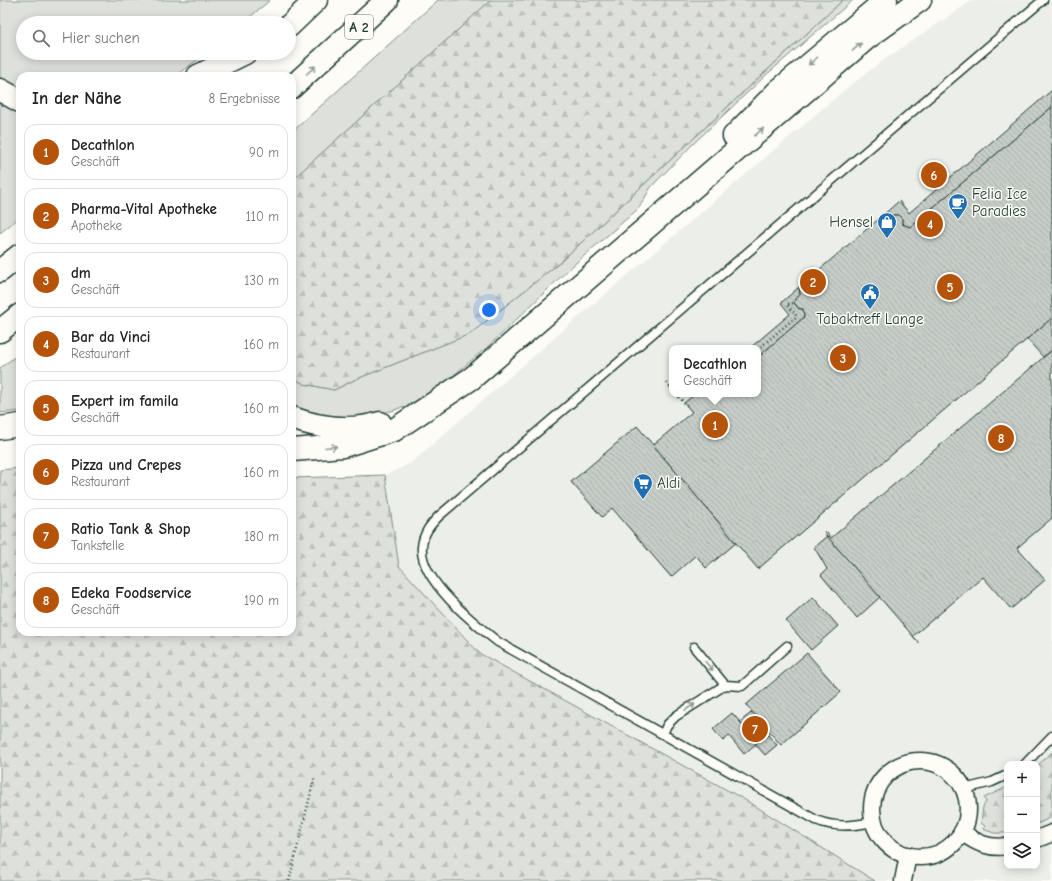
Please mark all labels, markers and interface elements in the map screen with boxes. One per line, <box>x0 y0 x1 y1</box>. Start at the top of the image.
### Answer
road number: A 2 <box>345 15 373 39</box>
search box <box>16 16 296 60</box>
icon: search <box>30 27 52 49</box>
text: Hier suchen <box>62 29 140 47</box>
one-way arrow <box>852 42 863 51</box>
one-way arrow <box>808 56 818 65</box>
one-way arrow <box>306 66 316 75</box>
text: In der Nähe <box>32 89 121 108</box>
text: 8 Ergebnisse <box>209 91 280 106</box>
one-way arrow <box>754 127 764 136</box>
text: Decathlon <box>71 136 135 154</box>
text: 1 <box>43 145 49 160</box>
text: 90 m <box>249 145 279 160</box>
text: Geschäft <box>71 154 119 169</box>
pin: 6 <box>921 160 947 190</box>
place label: Felia Ice Paradies <box>972 185 1028 220</box>
cafe icon: Felia Ice Paradies <box>947 192 969 220</box>
text: Pharma-Vital Apotheke <box>71 200 217 218</box>
text: 2 <box>43 209 49 224</box>
text: 110 m <box>246 209 279 224</box>
pin: 4 <box>917 209 943 239</box>
shop icon: Hensel <box>876 211 898 239</box>
place label: Hensel <box>829 213 873 231</box>
text: Apotheke <box>71 218 122 233</box>
text: dm <box>71 264 91 282</box>
pin: 2 <box>800 267 826 297</box>
pin: 5 <box>937 272 963 302</box>
text: 3 <box>43 273 49 288</box>
text: 130 m <box>244 273 279 288</box>
text: Geschäft <box>71 282 119 297</box>
public building icon: Tabaktreff Lange <box>859 282 881 310</box>
your location <box>479 300 499 320</box>
place label: Tabaktreff Lange <box>817 310 924 328</box>
text: Bar da Vinci <box>71 328 151 346</box>
text: 4 <box>43 337 49 352</box>
text: 160 m <box>244 337 279 352</box>
pin: 3 <box>830 343 856 373</box>
popup <box>669 345 761 397</box>
text: Restaurant <box>71 346 130 361</box>
text: Decathlon <box>683 355 747 373</box>
text: Geschäft <box>683 373 732 388</box>
text: Expert im famila <box>71 392 179 410</box>
text: 5 <box>43 401 49 416</box>
text: 160 m <box>244 401 279 416</box>
text: Geschäft <box>71 410 119 425</box>
pin: 1 <box>702 410 728 440</box>
pin: 8 <box>988 423 1014 453</box>
one-way arrow <box>324 443 337 451</box>
text: Pizza und Crepes <box>71 456 181 474</box>
text: 6 <box>43 465 49 480</box>
text: 160 m <box>244 465 279 480</box>
supermarket icon: Aldi <box>632 472 654 500</box>
text: Restaurant <box>71 474 130 489</box>
place label: Aldi <box>657 474 680 492</box>
text: Ratio Tank & Shop <box>71 520 191 538</box>
text: 7 <box>43 529 49 544</box>
text: 180 m <box>244 529 279 544</box>
text: Tankstelle <box>71 538 124 553</box>
text: Edeka Foodservice <box>71 584 191 602</box>
text: 8 <box>43 593 49 608</box>
text: 190 m <box>244 593 279 608</box>
text: Geschäft <box>71 602 119 617</box>
one-way arrow <box>705 661 714 671</box>
one-way arrow <box>684 703 695 711</box>
pin: 7 <box>742 714 768 744</box>
map controls <box>1004 761 1040 869</box>
button: + <box>1004 761 1040 797</box>
button: − <box>1004 797 1040 833</box>
button: layers <box>1004 833 1040 869</box>

